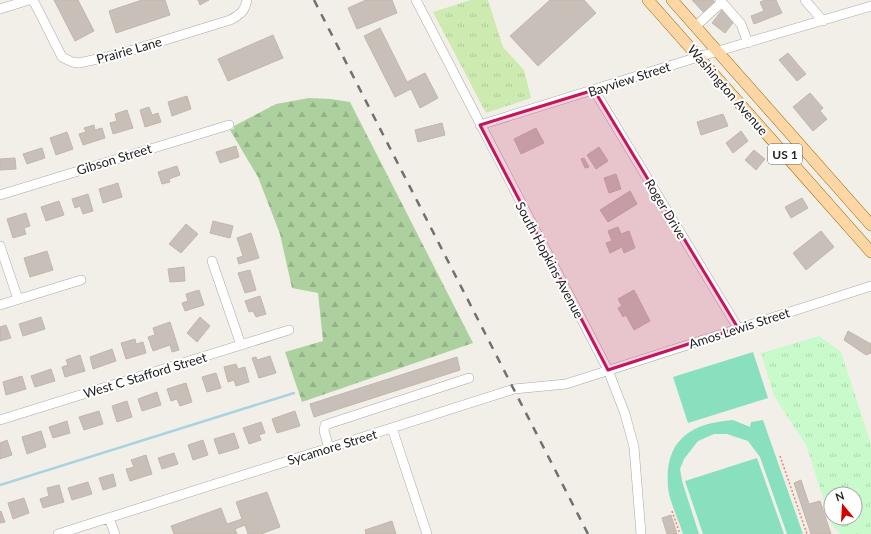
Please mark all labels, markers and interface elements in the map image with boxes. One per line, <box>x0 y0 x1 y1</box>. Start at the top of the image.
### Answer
street label: Prairie Lane <box>94 33 164 67</box>
street label: Washington Avenue <box>684 42 772 139</box>
street label: Bayview Street <box>586 58 672 100</box>
street label: Gibson Street <box>75 140 154 178</box>
road number: US 1 <box>768 144 802 164</box>
street label: Roger Drive <box>642 176 690 242</box>
street label: South Hopkins Avenue <box>512 199 588 321</box>
street label: Amos Lewis Street <box>686 304 792 352</box>
street label: West C Stafford Street <box>81 349 209 401</box>
street label: Sycamore Street <box>285 426 379 468</box>
north arrow <box>823 486 863 526</box>
text: N <box>834 489 846 504</box>

